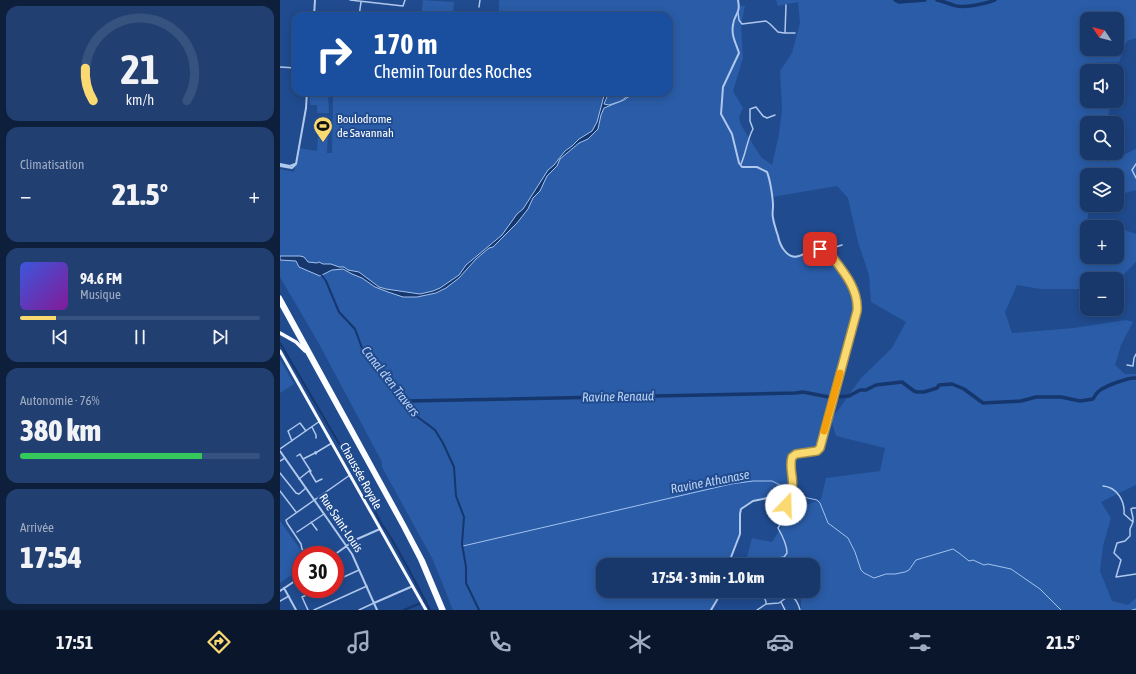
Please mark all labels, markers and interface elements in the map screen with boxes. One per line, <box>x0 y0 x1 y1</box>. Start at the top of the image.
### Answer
north arrow <box>1080 12 1124 56</box>
map controls <box>1080 12 1124 316</box>
icon: right <box>308 28 360 80</box>
text: 170 m <box>374 28 437 60</box>
text: 21 <box>120 45 160 93</box>
text: Chemin Tour des Roches <box>374 61 532 82</box>
button: sound <box>1080 64 1124 108</box>
text: km/h <box>126 92 154 108</box>
place label: Boulodrome de Savannah <box>337 112 394 140</box>
sports icon: Boulodrome de Savannah <box>312 115 334 143</box>
button: search <box>1080 116 1124 160</box>
text: Climatisation <box>20 157 84 172</box>
button: layers <box>1080 168 1124 212</box>
text: 21.5° <box>112 177 168 211</box>
text: − <box>20 182 31 208</box>
text: + <box>249 182 260 208</box>
button: + <box>1080 220 1124 264</box>
pin <box>803 232 837 266</box>
icon: arrive <box>809 238 831 260</box>
text: 94.6 FM <box>80 270 122 287</box>
button: − <box>1080 272 1124 316</box>
text: Musique <box>80 287 121 302</box>
icon: previous <box>49 326 71 348</box>
icon: pause <box>129 326 151 348</box>
icon: next <box>209 326 231 348</box>
water label: Canal d'en Travers <box>358 343 423 420</box>
water label: Ravine Renaud <box>582 388 654 405</box>
text: Autonomie · 76% <box>20 393 100 408</box>
text: 380 km <box>20 413 101 447</box>
street label: Chaussée Royale <box>337 440 385 512</box>
water label: Ravine Athanase <box>669 466 751 497</box>
position arrow <box>765 484 807 526</box>
street label: Rue Saint-Louis <box>316 491 366 555</box>
text: Arrivée <box>20 520 54 535</box>
text: 17:54 <box>20 540 82 574</box>
speed limit sign: 30 <box>292 546 344 598</box>
text: 17:54 · 3 min · 1.0 km <box>652 569 764 586</box>
icon: directions <box>205 628 233 656</box>
icon: music <box>345 628 373 656</box>
icon: phone <box>486 628 514 656</box>
icon: climate <box>626 628 654 656</box>
icon: car <box>766 628 794 656</box>
icon: filters <box>906 628 934 656</box>
text: 17:51 <box>56 632 93 653</box>
text: 21.5° <box>1046 632 1080 653</box>

